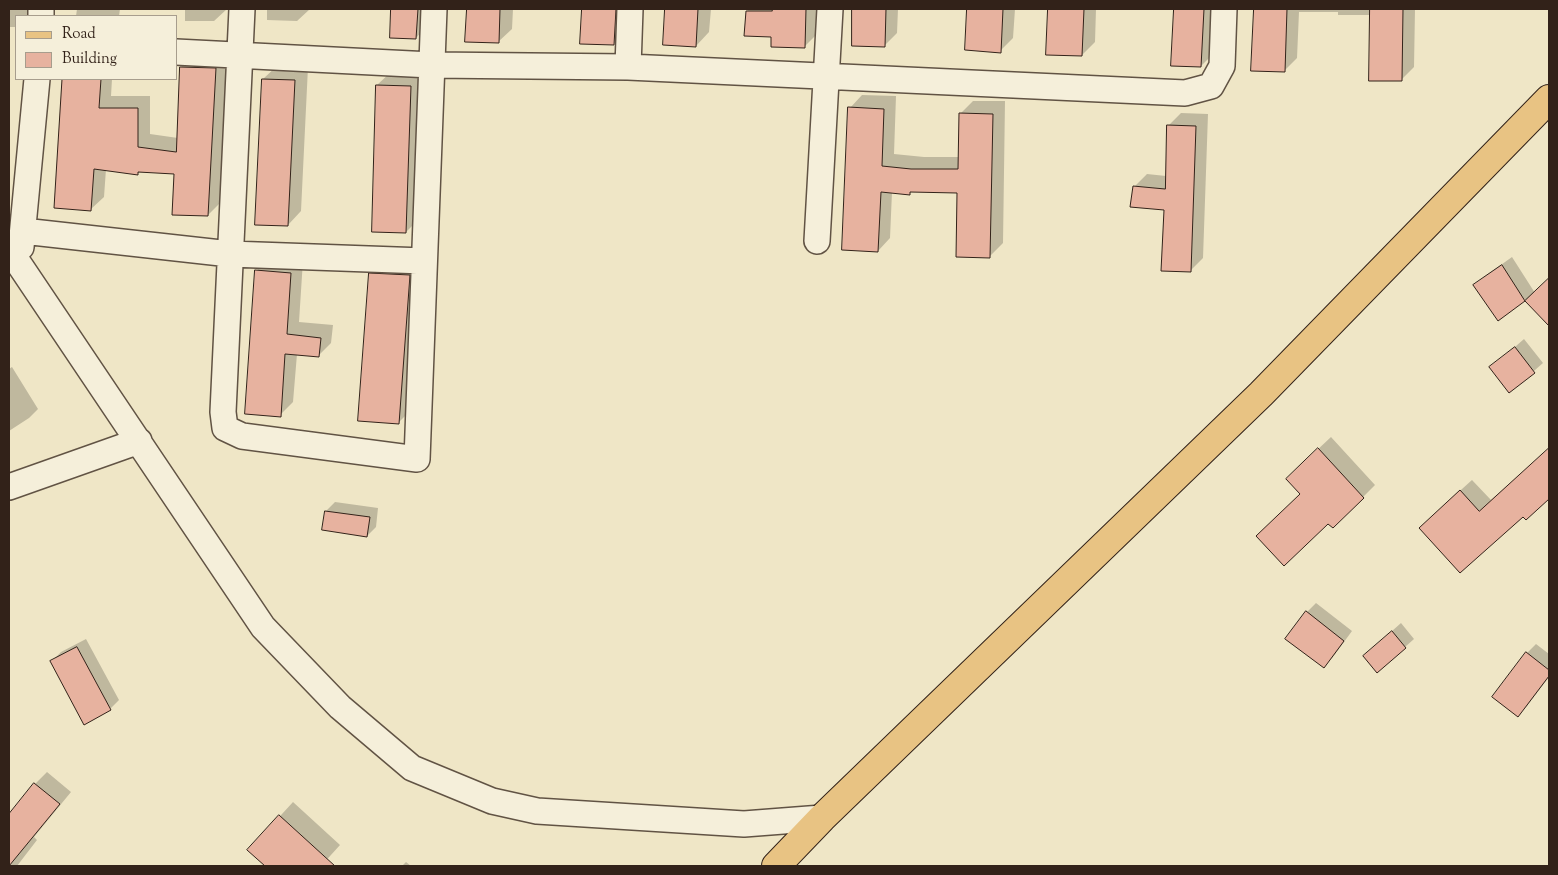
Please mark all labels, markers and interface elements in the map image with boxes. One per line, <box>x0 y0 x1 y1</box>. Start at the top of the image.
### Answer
legend <box>15 15 178 80</box>
text: Road <box>62 24 96 45</box>
text: Building <box>62 49 117 70</box>

